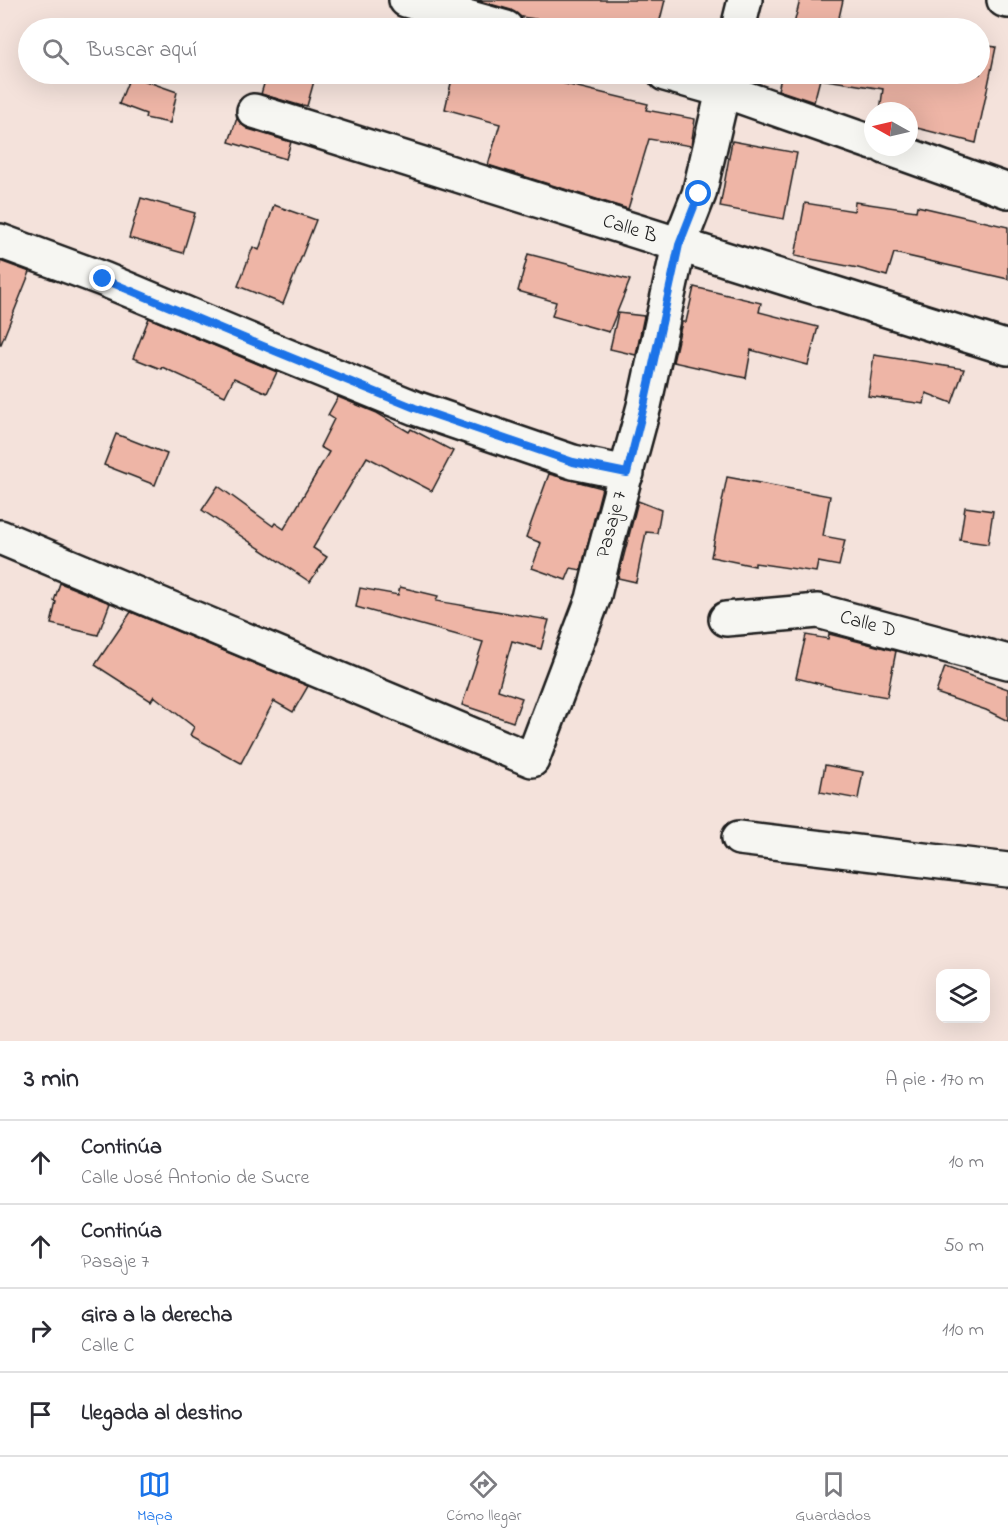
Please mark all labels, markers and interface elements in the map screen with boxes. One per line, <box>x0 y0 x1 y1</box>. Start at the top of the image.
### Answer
search box <box>18 18 990 84</box>
icon: search <box>39 35 72 68</box>
text: Buscar aquí <box>87 35 197 67</box>
north arrow <box>864 102 918 156</box>
route start <box>685 180 711 206</box>
street label: Calle B <box>599 207 661 251</box>
route end <box>89 265 115 291</box>
street label: Pasaje 7 <box>589 488 635 561</box>
street label: Calle D <box>837 603 899 646</box>
map controls <box>936 969 990 1023</box>
button: layers <box>936 969 990 1023</box>
text: 3 min <box>24 1061 79 1099</box>
text: A pie · 170 m <box>885 1066 984 1095</box>
text: Continúa <box>81 1132 162 1164</box>
icon: ahead <box>24 1146 57 1179</box>
text: 10 m <box>948 1148 984 1177</box>
text: Calle José Antonio de Sucre <box>81 1164 309 1193</box>
text: Continúa <box>81 1216 162 1248</box>
icon: ahead <box>24 1230 57 1263</box>
text: 50 m <box>943 1232 984 1261</box>
text: Pasaje 7 <box>81 1248 149 1277</box>
text: Gira a la derecha <box>81 1300 232 1332</box>
icon: right <box>24 1314 57 1347</box>
text: 110 m <box>942 1316 984 1345</box>
text: Calle C <box>81 1332 134 1361</box>
icon: arrive <box>24 1398 57 1431</box>
text: Llegada al destino <box>81 1398 242 1430</box>
tab: Mapa <box>137 1468 173 1528</box>
tab: Cómo llegar <box>446 1468 522 1528</box>
tab: Guardados <box>795 1468 871 1528</box>

